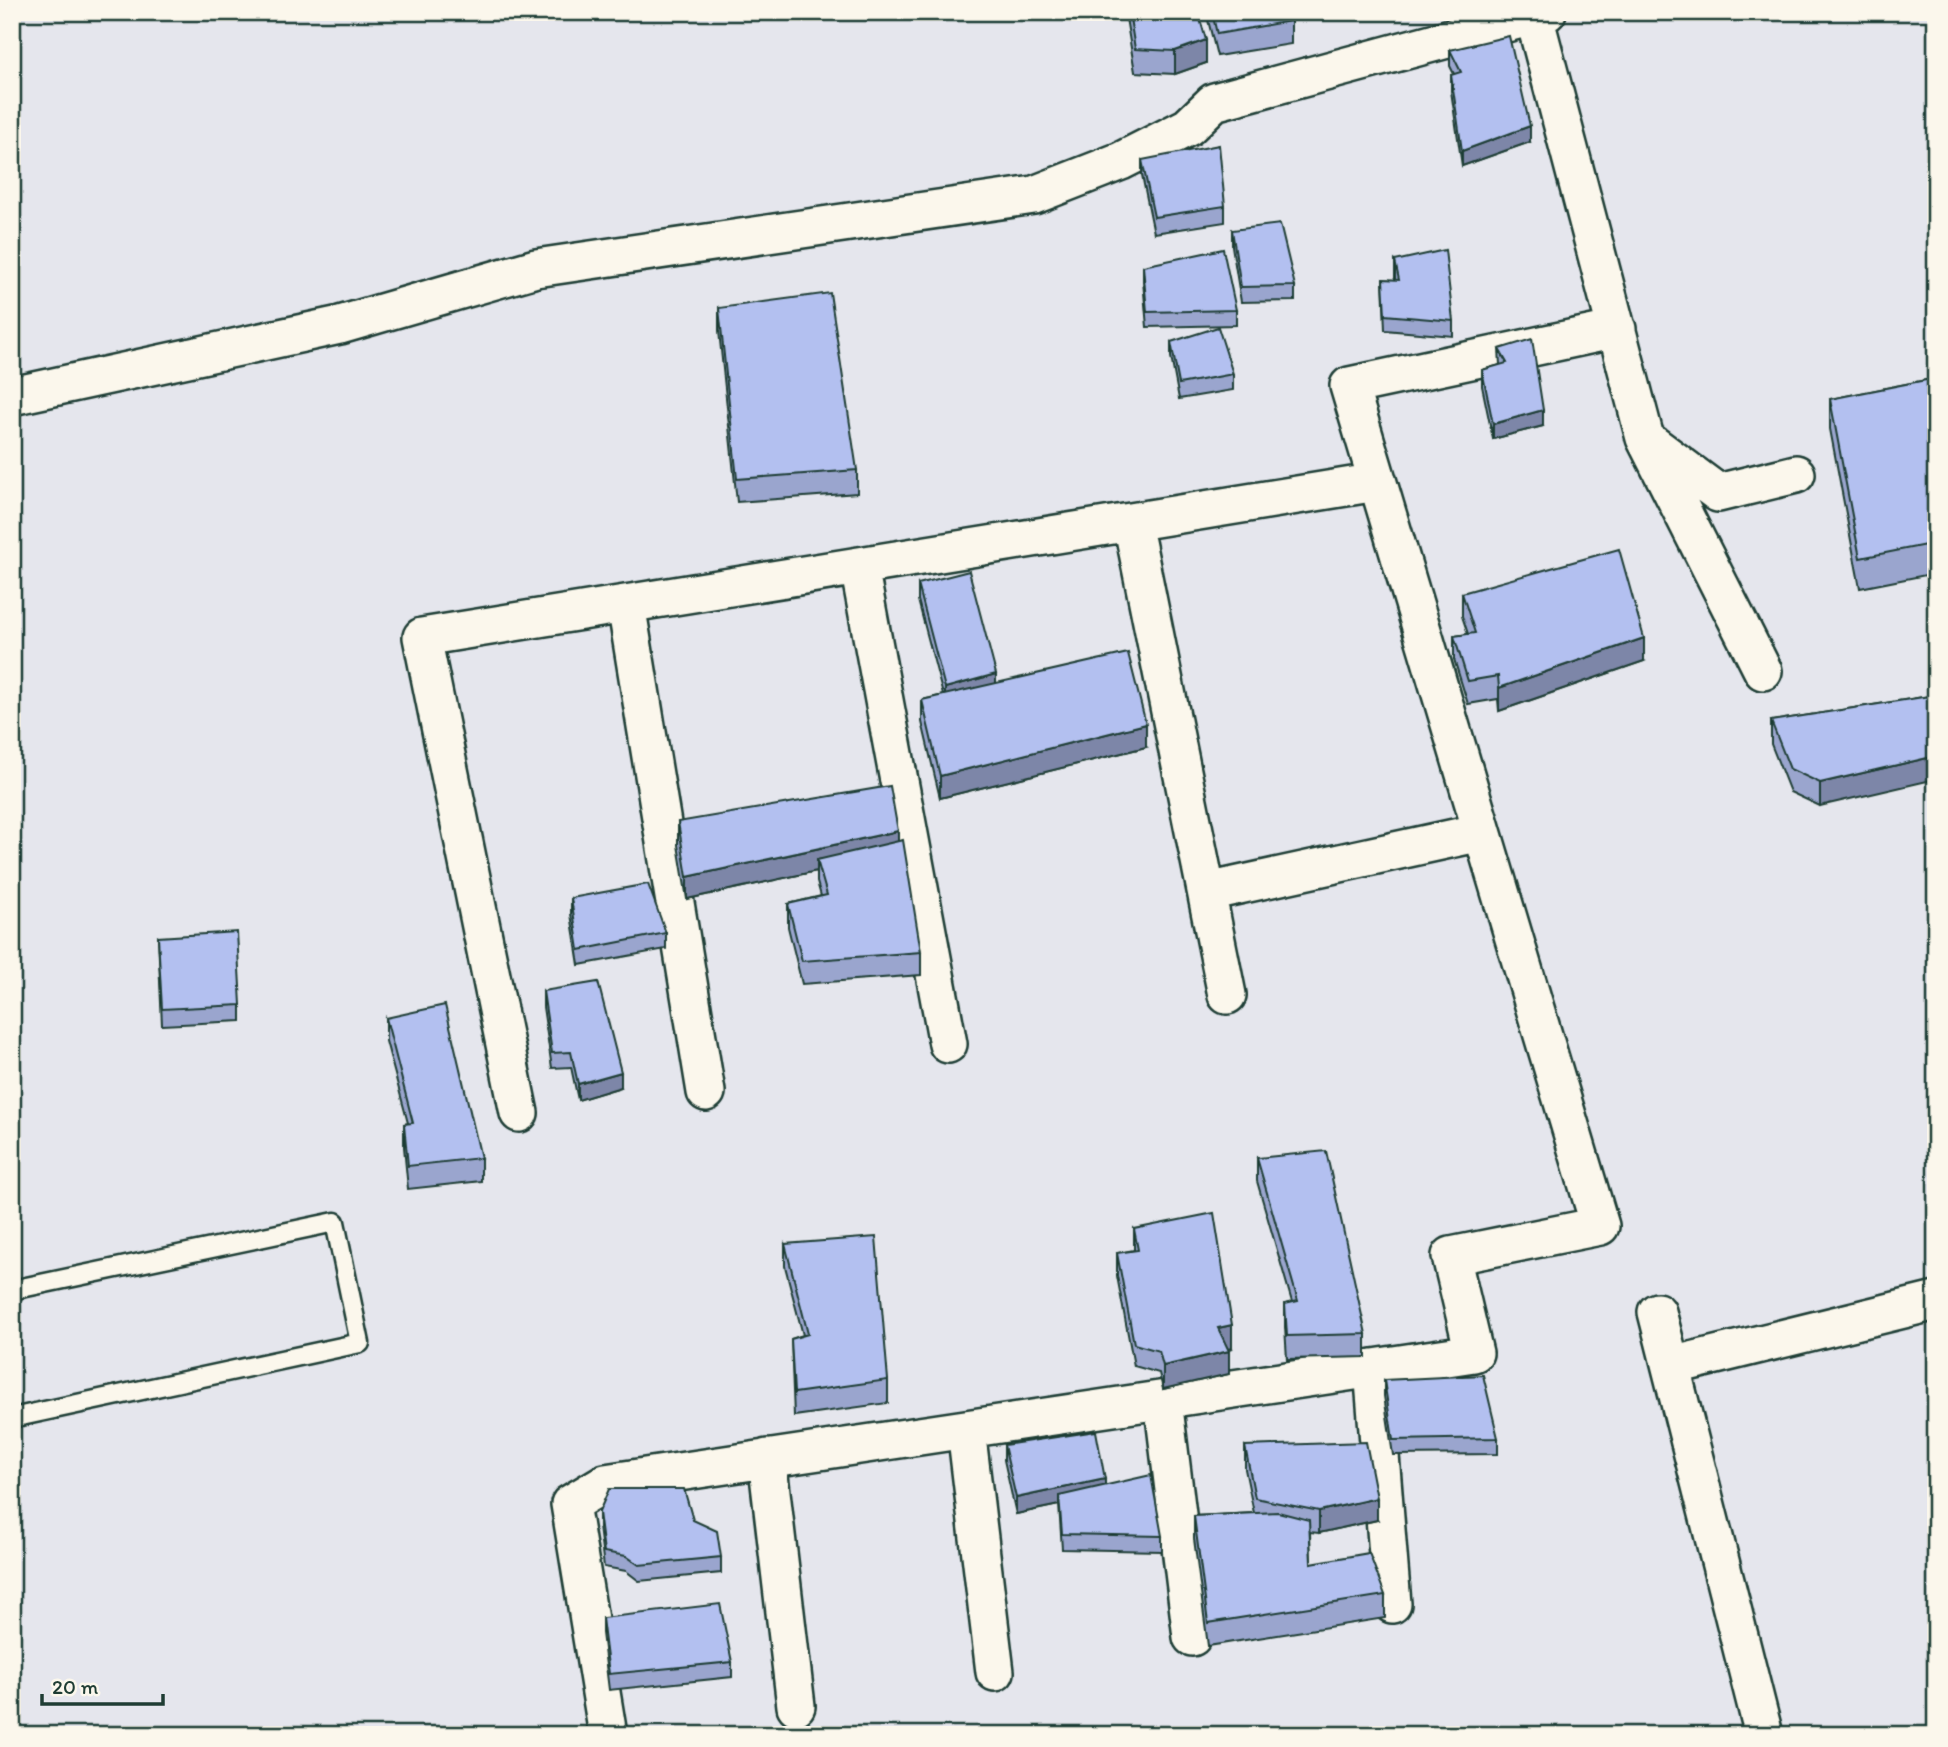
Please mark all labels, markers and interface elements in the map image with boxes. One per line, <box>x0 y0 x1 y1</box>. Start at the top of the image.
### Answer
scale bar <box>42 1663 163 1707</box>
text: 20 m <box>52 1674 99 1699</box>

